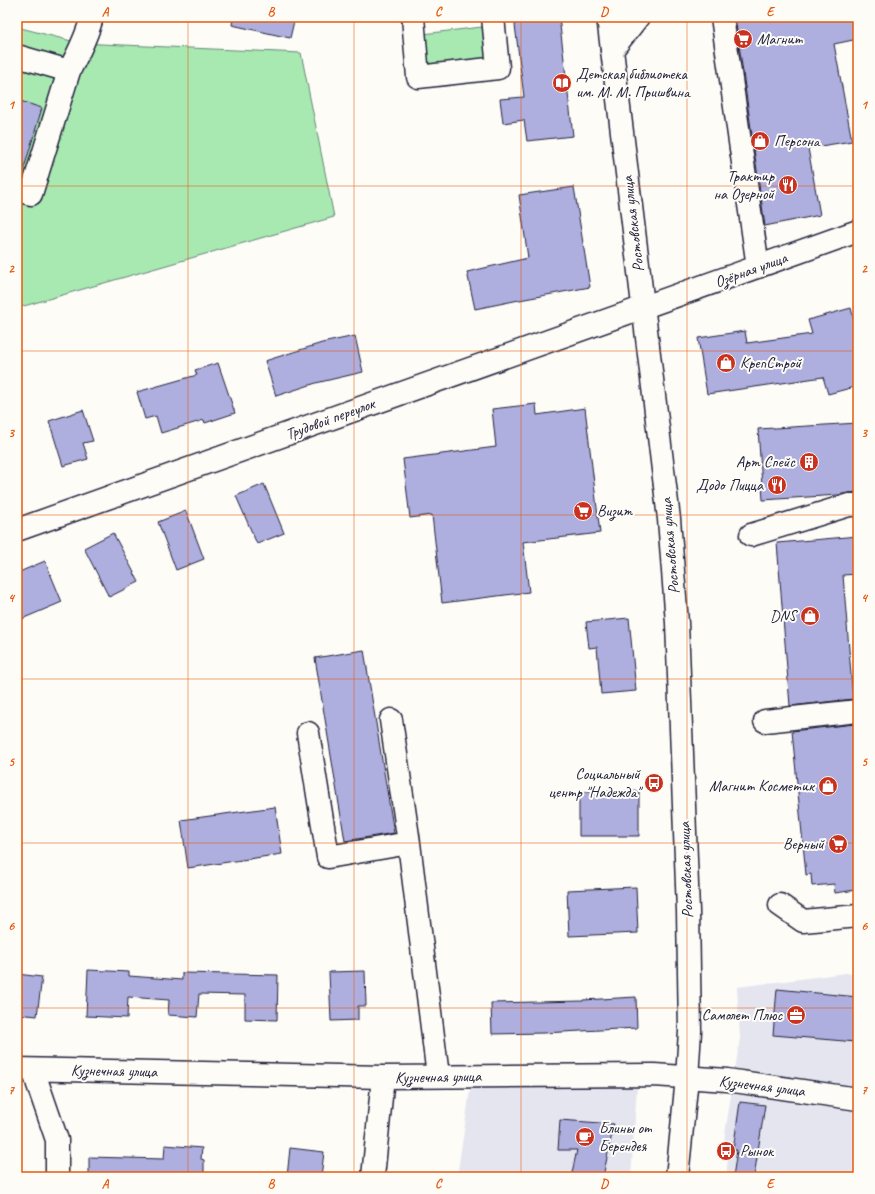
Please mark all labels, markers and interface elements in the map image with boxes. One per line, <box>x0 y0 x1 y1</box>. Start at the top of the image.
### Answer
text: A <box>102 4 110 20</box>
text: B <box>268 4 276 20</box>
text: C <box>435 4 443 20</box>
text: D <box>600 4 609 20</box>
text: E <box>767 4 776 20</box>
supermarket icon: Магнит <box>732 28 754 50</box>
place label: Магнит <box>757 29 804 49</box>
place label: Детская библиотека им. М. М. Пришвина <box>576 64 691 102</box>
library icon: Детская библиотека им. М. М. Пришвина <box>551 72 573 94</box>
text: 1 <box>8 97 16 113</box>
text: 1 <box>861 97 869 113</box>
shop icon: Персона <box>749 130 771 152</box>
place label: Персона <box>774 131 821 151</box>
place label: Трактир на Озерной <box>714 166 775 204</box>
street label: Ростовская улица <box>617 174 649 273</box>
restaurant icon: Трактир на Озерной <box>777 174 799 196</box>
street label: Озёрная улица <box>712 247 791 292</box>
text: 2 <box>8 261 15 277</box>
text: 2 <box>861 261 868 277</box>
shop icon: КрепСтрой <box>715 352 737 374</box>
place label: КрепСтрой <box>740 353 802 373</box>
street label: Трудовой переулок <box>283 393 379 444</box>
text: 3 <box>8 425 15 441</box>
text: 3 <box>861 425 868 441</box>
building icon: Арт Спейс <box>798 451 820 473</box>
place label: Арт Спейс <box>736 452 796 472</box>
restaurant icon: Додо Пицца <box>766 474 788 496</box>
place label: Додо Пицца <box>696 475 764 495</box>
street label: Ростовская улица <box>656 496 684 595</box>
supermarket icon: Визит <box>572 500 594 522</box>
place label: Визит <box>597 501 634 521</box>
text: 4 <box>8 590 16 606</box>
text: 4 <box>861 590 869 606</box>
shop icon: DNS <box>799 605 821 627</box>
place label: DNS <box>770 606 798 626</box>
text: 5 <box>8 754 15 770</box>
text: 5 <box>861 754 868 770</box>
place label: Социальный центр "Надежда" <box>548 764 643 802</box>
bus stop icon: Социальный центр "Надежда" <box>643 772 665 794</box>
shop icon: Магнит Косметик <box>817 775 839 797</box>
place label: Магнит Косметик <box>709 776 816 796</box>
street label: Ростовская улица <box>674 820 698 919</box>
supermarket icon: Верный <box>827 833 849 855</box>
place label: Верный <box>783 834 825 854</box>
text: 6 <box>8 918 15 934</box>
text: 6 <box>861 918 868 934</box>
office icon: Самолет Плюс <box>785 1004 807 1026</box>
place label: Самолет Плюс <box>701 1005 783 1025</box>
street label: Кузнечная улица <box>71 1060 158 1082</box>
street label: Кузнечная улица <box>395 1066 482 1088</box>
street label: Кузнечная улица <box>718 1071 807 1101</box>
text: 7 <box>8 1082 15 1098</box>
text: 7 <box>861 1082 868 1098</box>
place label: Блины от Берендея <box>599 1118 653 1156</box>
cafe icon: Блины от Берендея <box>574 1126 596 1148</box>
bus stop icon: Рынок <box>715 1140 737 1162</box>
place label: Рынок <box>740 1141 774 1161</box>
text: A <box>102 1176 110 1192</box>
text: B <box>268 1176 276 1192</box>
text: C <box>435 1176 443 1192</box>
text: D <box>600 1176 609 1192</box>
text: E <box>767 1176 776 1192</box>

